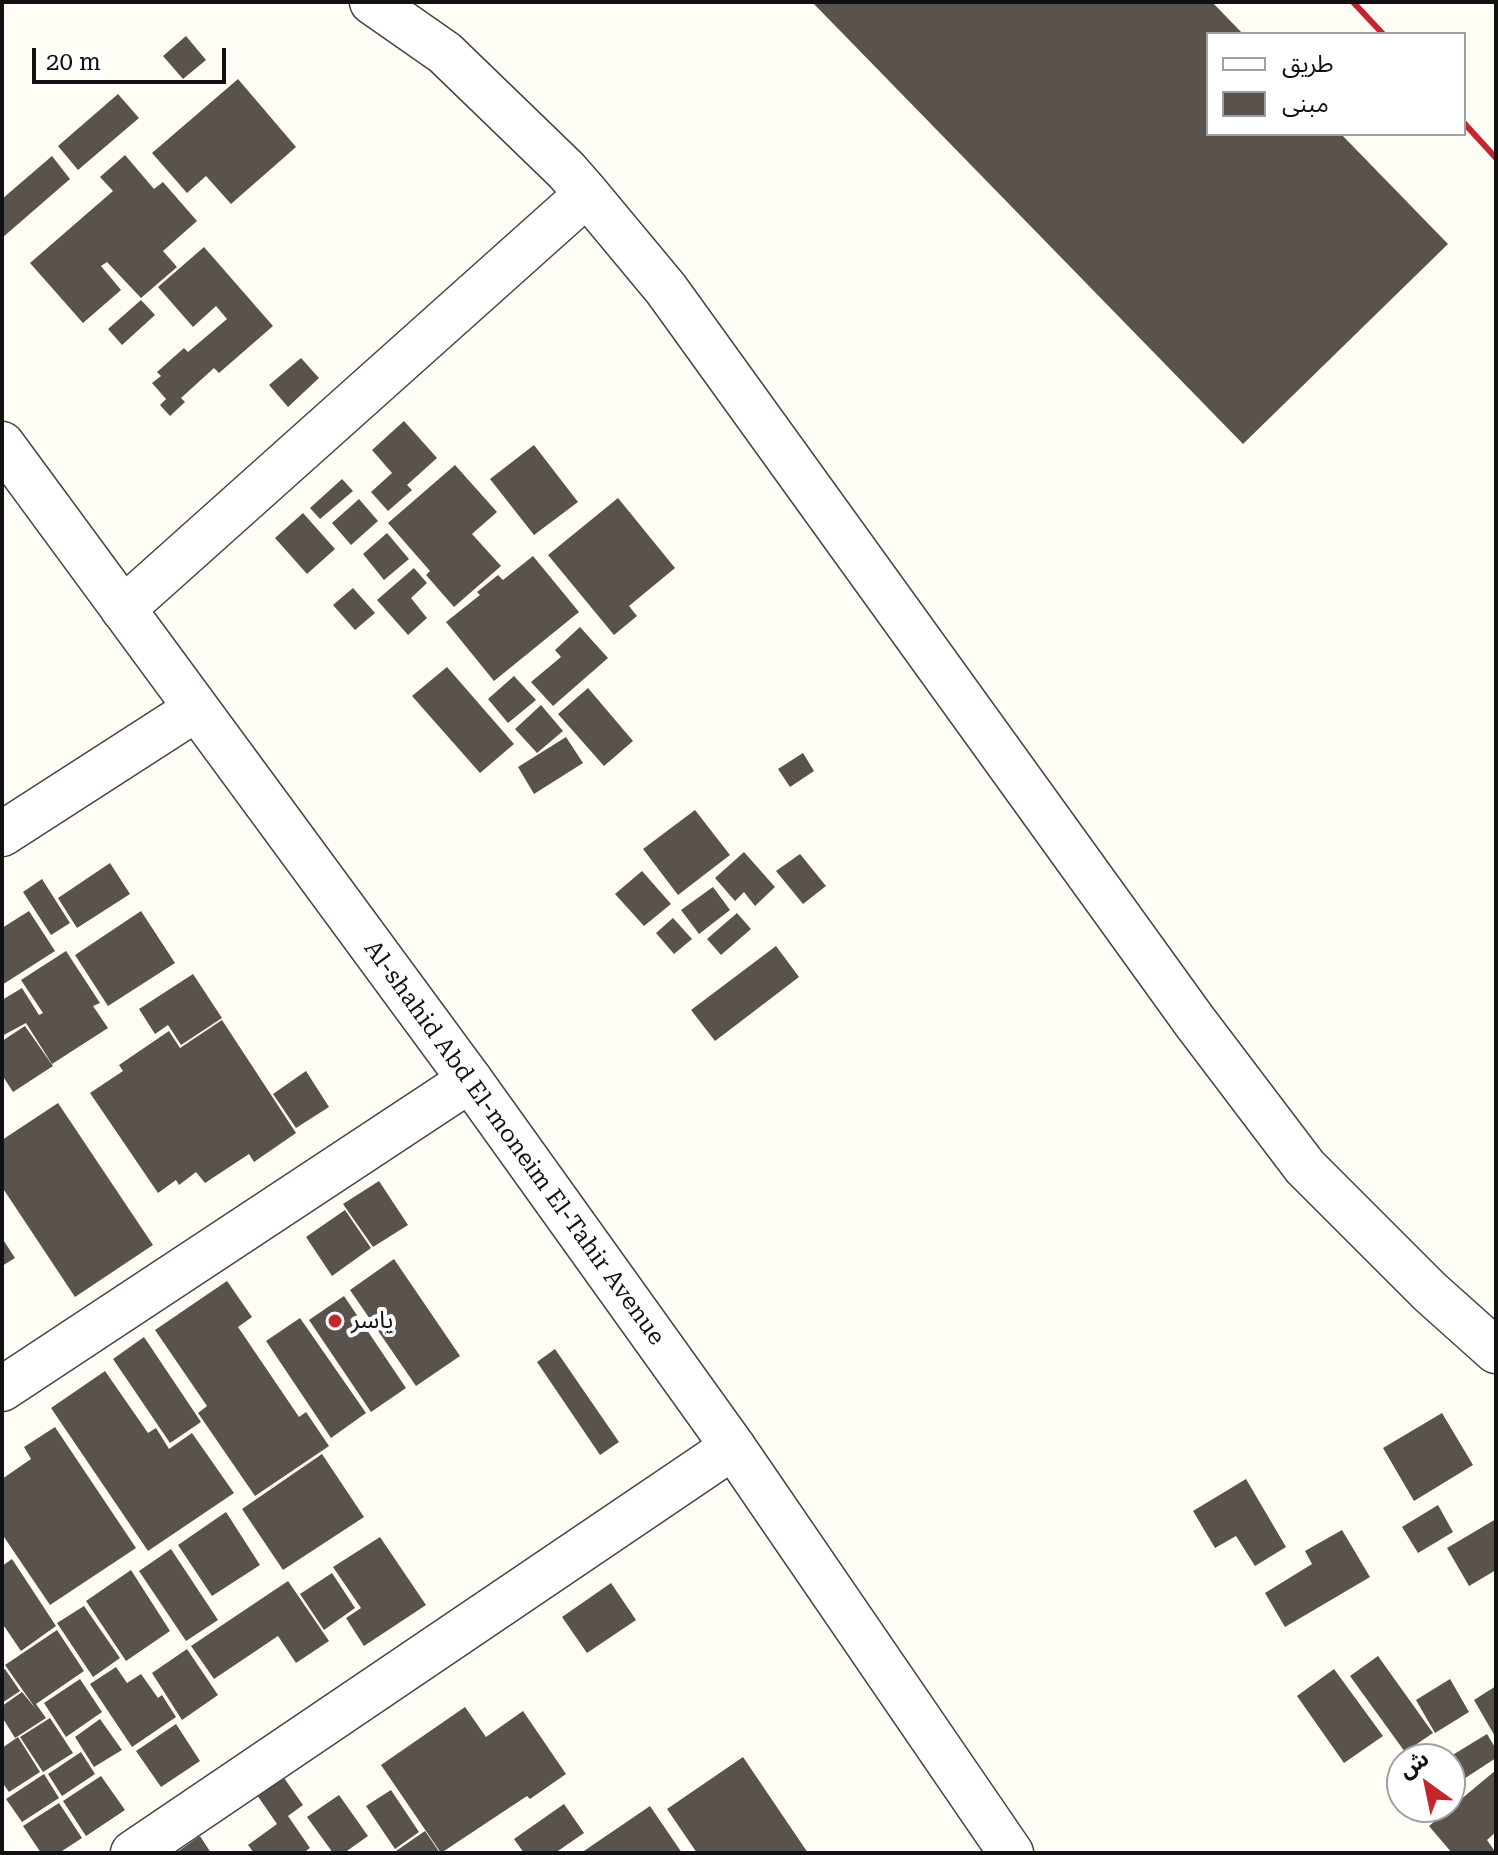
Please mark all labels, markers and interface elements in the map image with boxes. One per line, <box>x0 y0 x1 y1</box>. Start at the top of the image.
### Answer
scale bar <box>36 32 230 82</box>
legend <box>1206 32 1466 136</box>
text: 20 m <box>46 48 101 76</box>
text: طريق <box>1282 50 1334 78</box>
text: مبنى <box>1282 90 1329 118</box>
street label: Al-shahid Abd El-moneim El-Tahir Avenue <box>357 935 671 1351</box>
place label: ياسر <box>351 1307 393 1335</box>
marker: ياسر <box>326 1312 344 1330</box>
north arrow <box>1386 1743 1466 1823</box>
text: ش <box>1394 1745 1433 1783</box>

